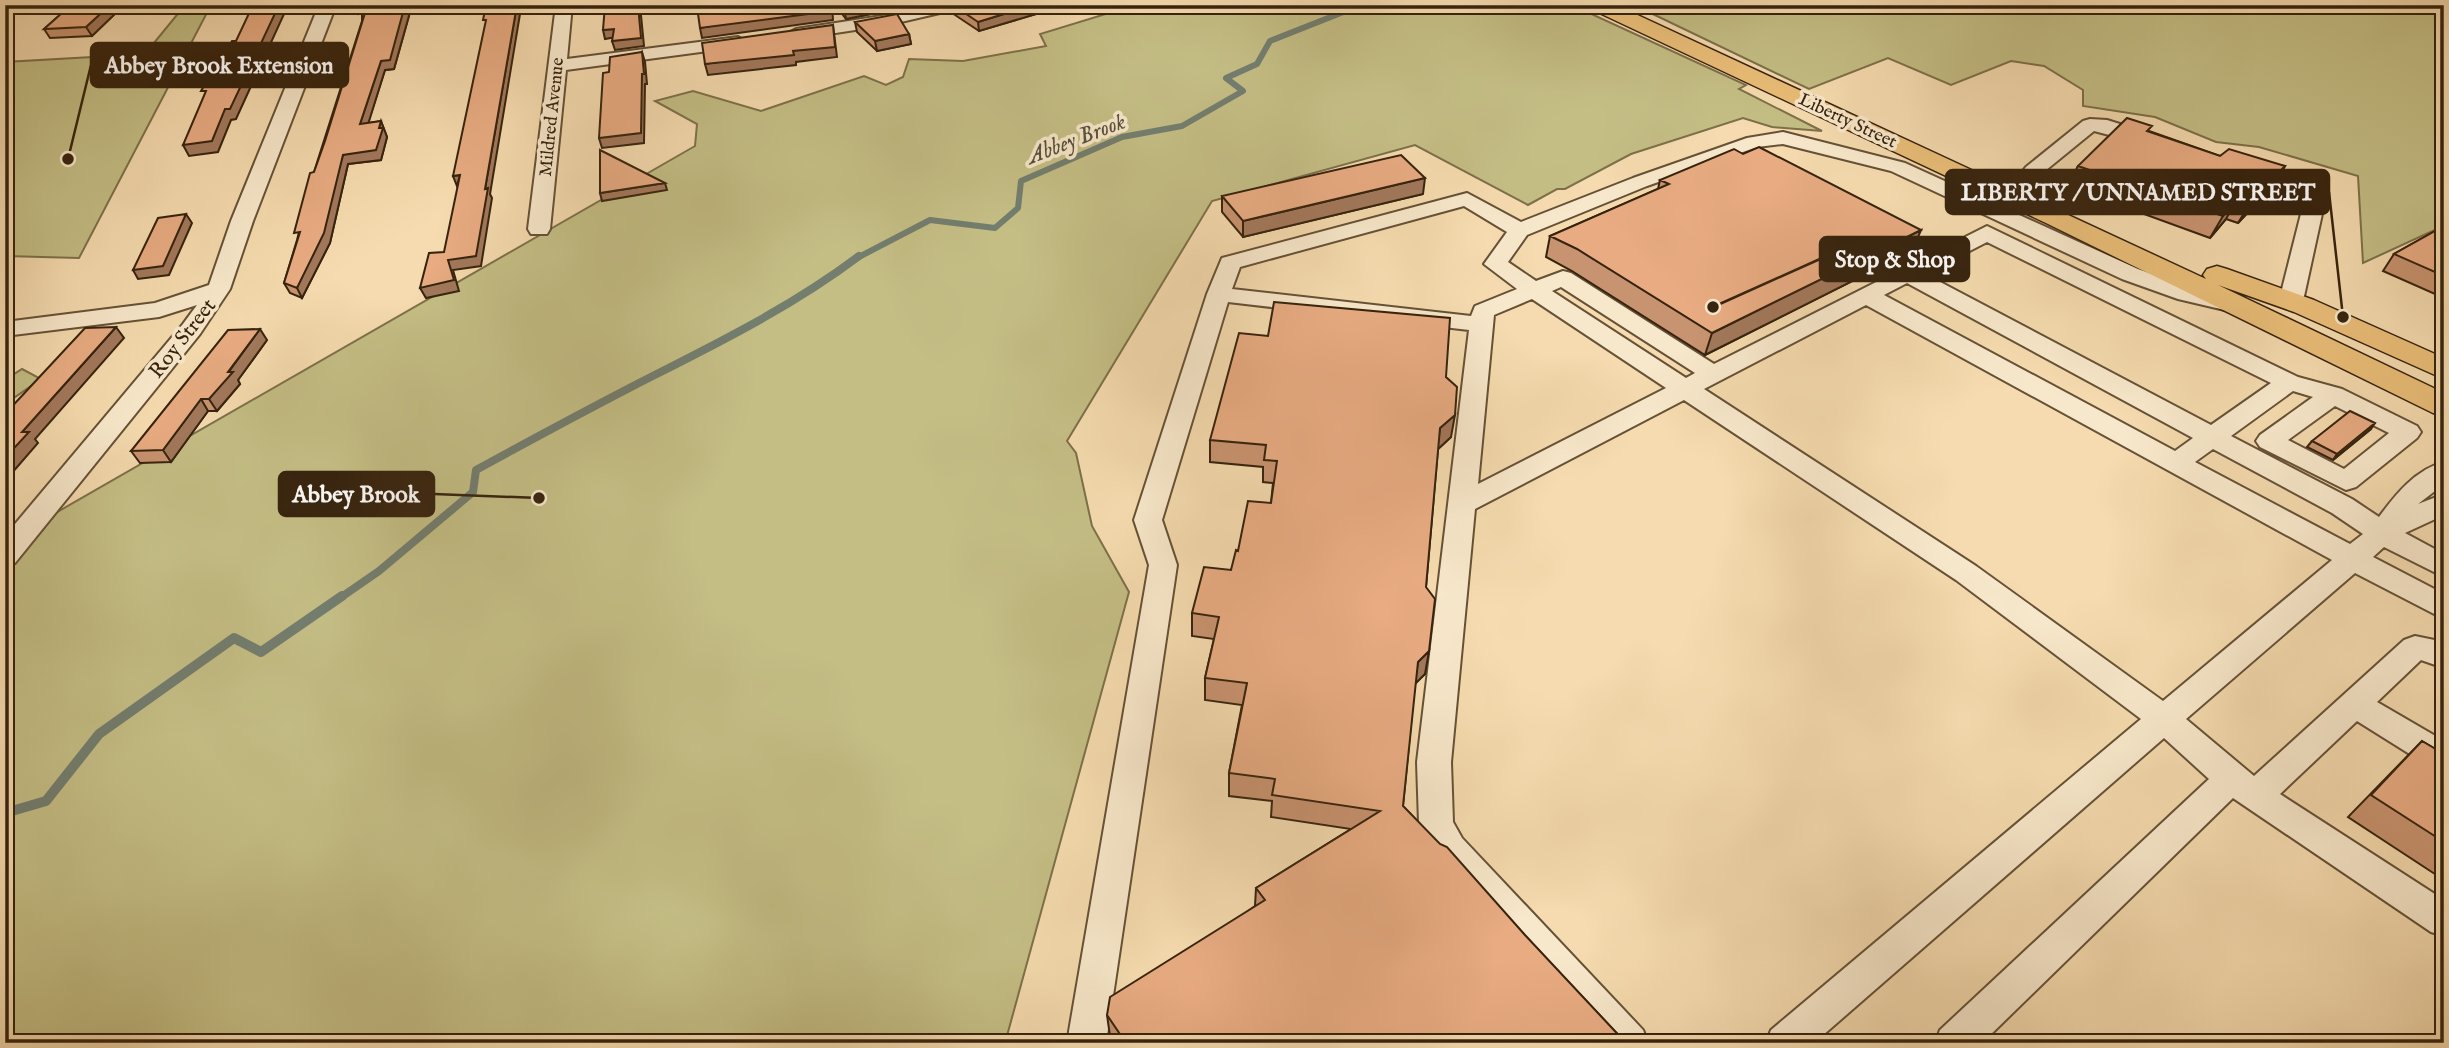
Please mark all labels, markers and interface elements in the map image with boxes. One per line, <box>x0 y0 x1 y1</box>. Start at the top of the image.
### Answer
callout: Abbey Brook Extension <box>91 43 348 87</box>
text: Abbey Brook Extension <box>103 52 334 81</box>
street label: Mildred Avenue <box>535 56 570 178</box>
street label: Liberty Street <box>1795 89 1900 154</box>
water label: Abbey Brook <box>1021 107 1130 172</box>
callout: LIBERTY / UNNAMED STREET <box>1946 170 2329 214</box>
text: LIBERTY / UNNAMED STREET <box>1961 179 2317 208</box>
callout: Stop & Shop <box>1820 237 1969 281</box>
text: Stop & Shop <box>1835 246 1956 275</box>
street label: Roy Street <box>144 294 223 384</box>
callout: Abbey Brook <box>279 472 434 516</box>
text: Abbey Brook <box>291 481 421 510</box>

